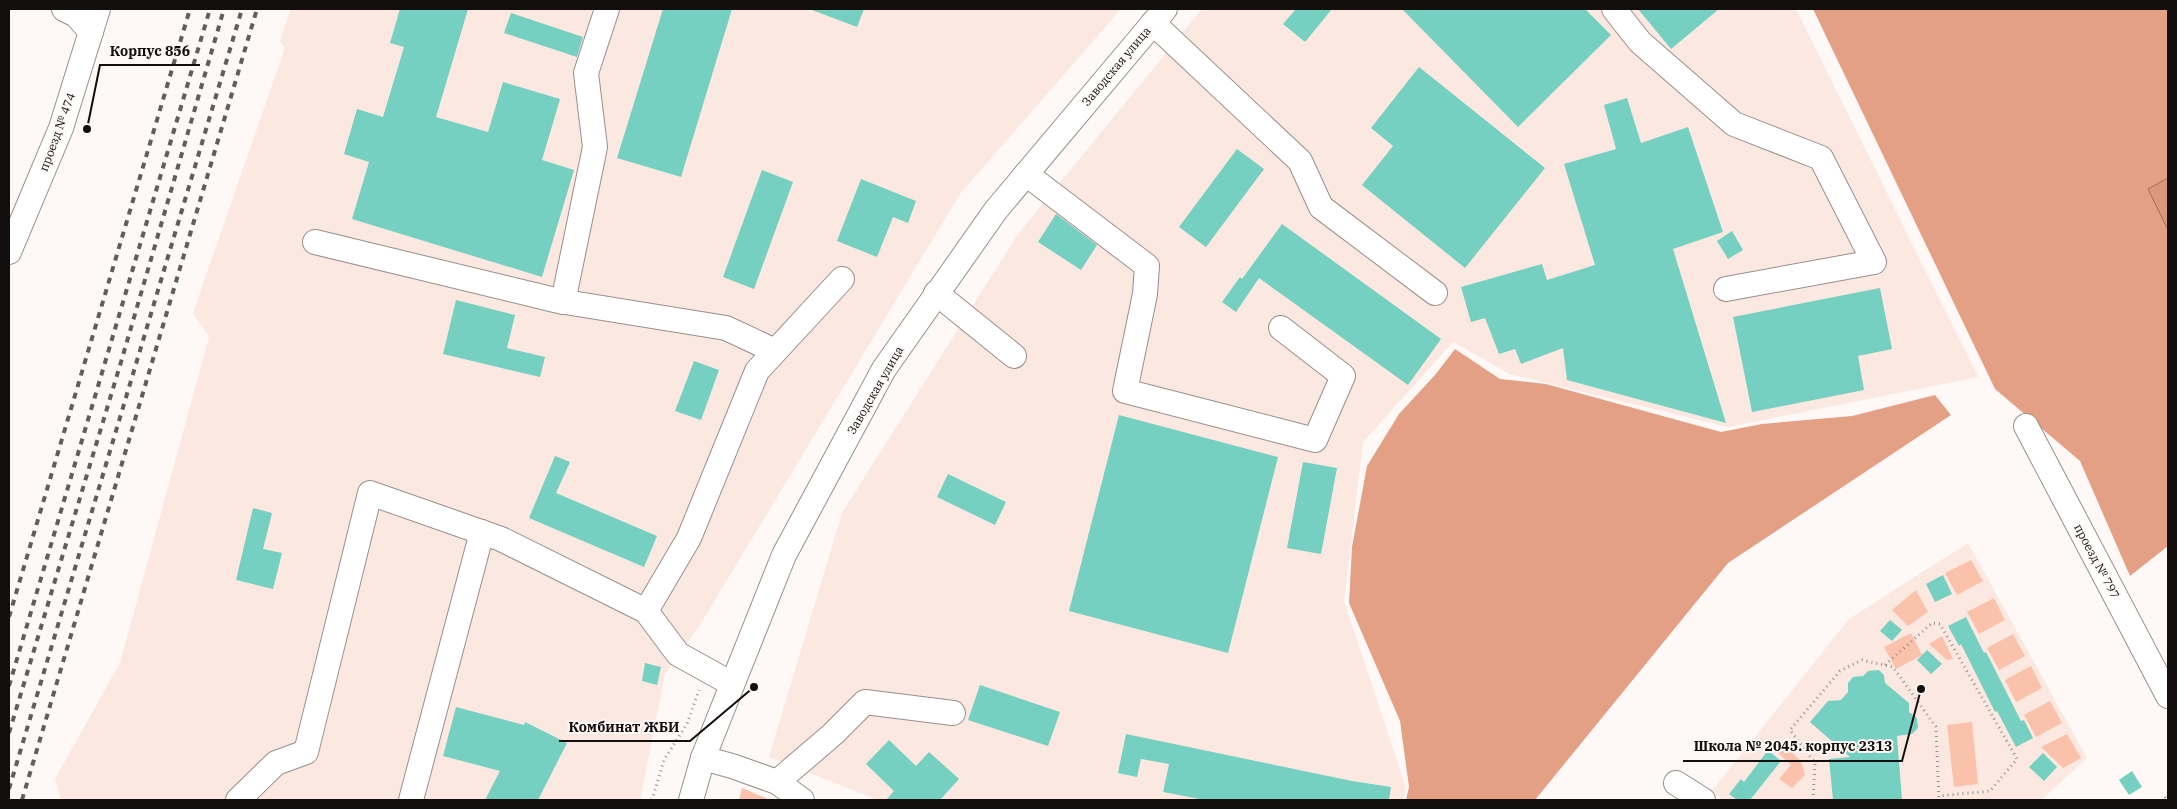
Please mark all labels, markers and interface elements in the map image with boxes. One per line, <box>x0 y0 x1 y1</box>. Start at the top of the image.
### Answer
street label: Заводская улица <box>1078 23 1154 109</box>
callout: Корпус 856 <box>100 36 200 65</box>
text: Корпус 856 <box>110 42 190 60</box>
street label: проезд № 474 <box>36 91 78 173</box>
street label: Заводская улица <box>844 343 907 437</box>
street label: проезд № 797 <box>2071 521 2123 601</box>
callout: Комбинат ЖБИ <box>559 712 690 741</box>
text: Комбинат ЖБИ <box>569 718 679 736</box>
callout: Школа № 2045. корпус 2313 <box>1683 732 1902 761</box>
text: Школа № 2045. корпус 2313 <box>1694 737 1892 755</box>

